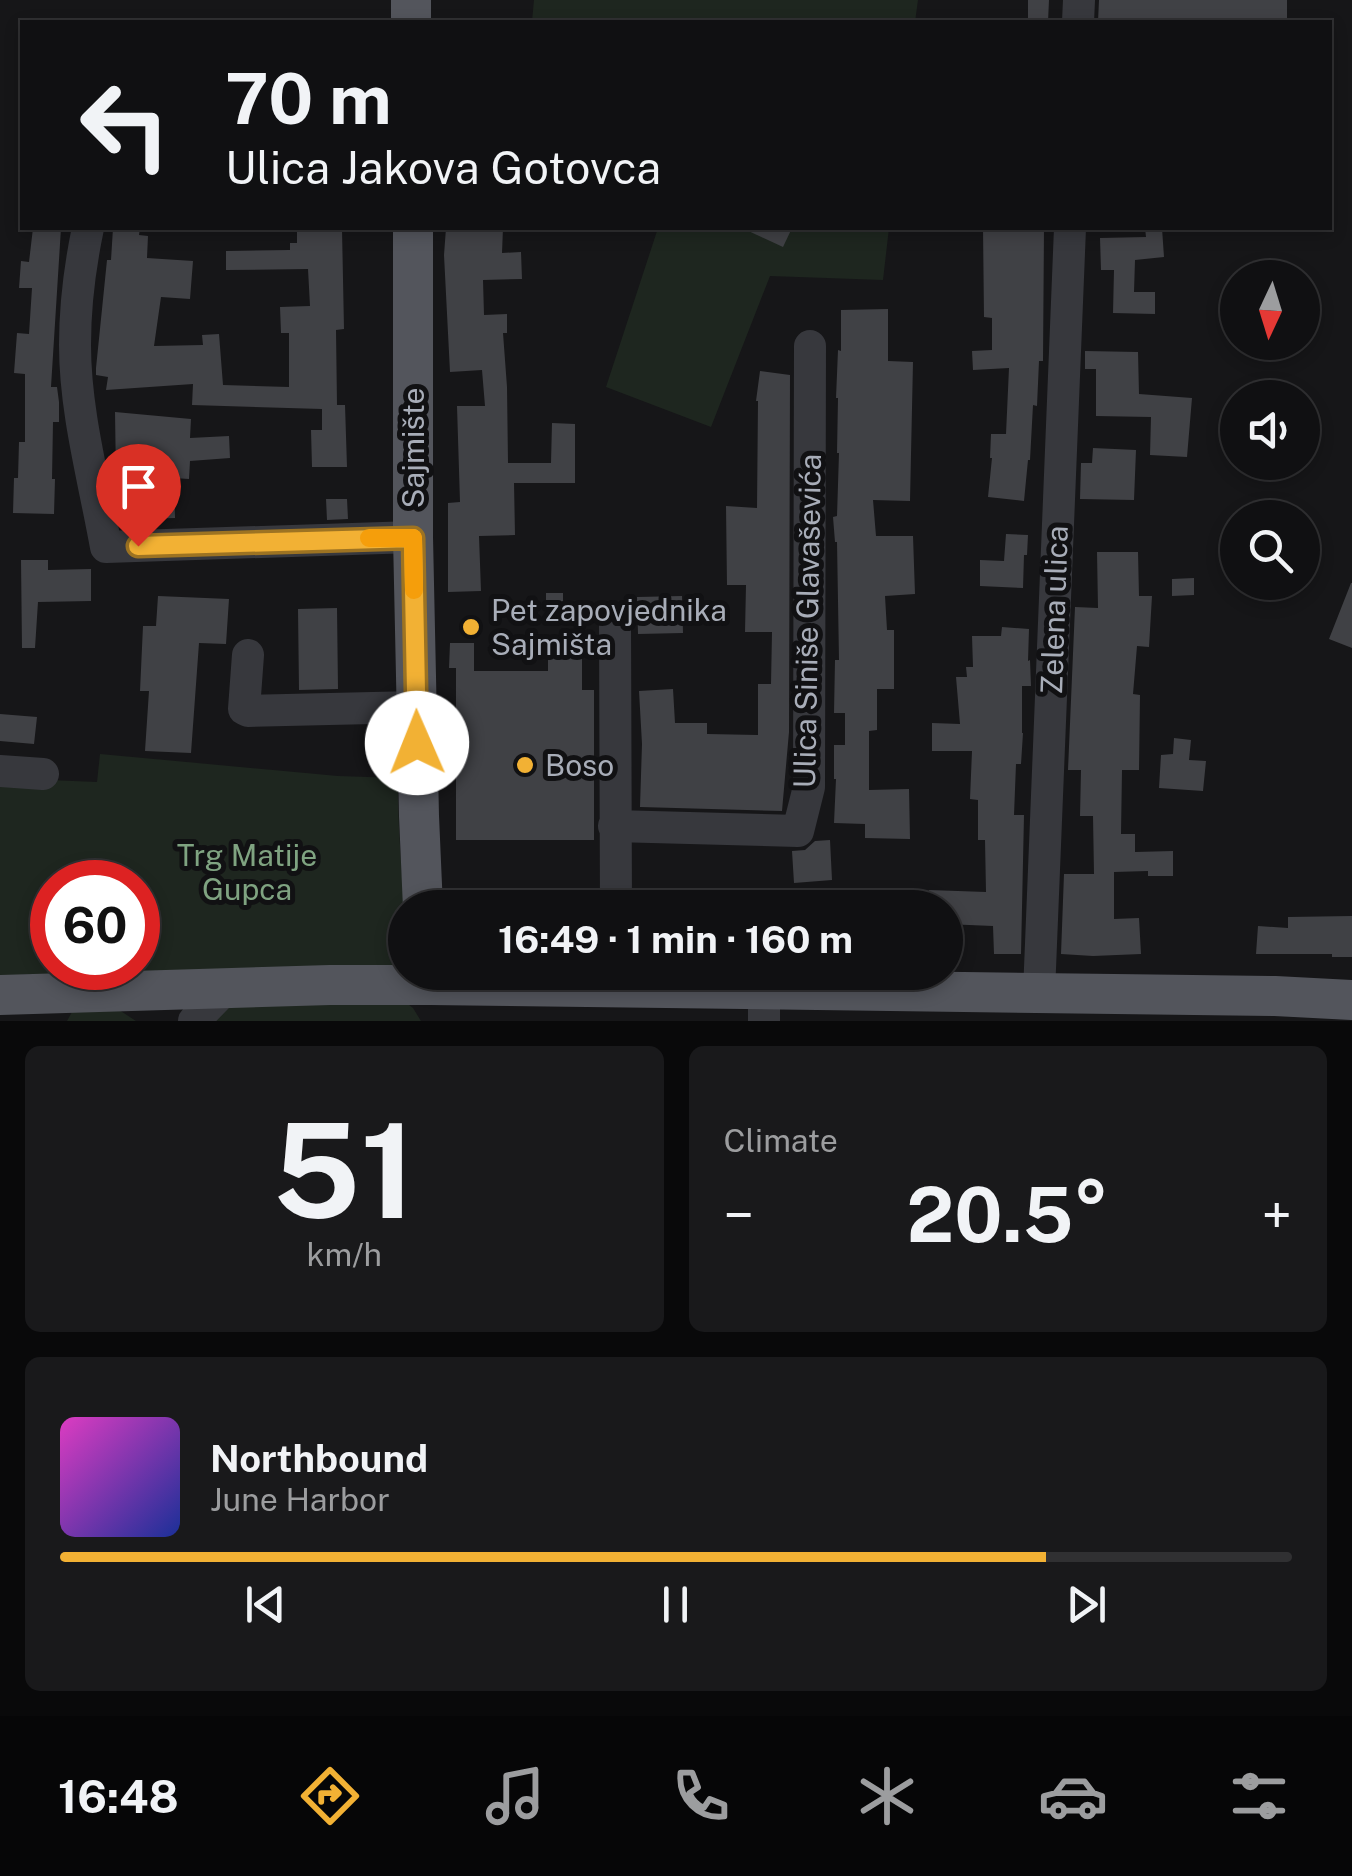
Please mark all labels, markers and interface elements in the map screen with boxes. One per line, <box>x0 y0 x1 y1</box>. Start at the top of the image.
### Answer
text: 70 m <box>225 57 392 140</box>
icon: left <box>60 60 190 190</box>
text: Ulica Jakova Gotovca <box>225 141 661 194</box>
north arrow <box>1220 260 1320 360</box>
map controls <box>1220 260 1320 600</box>
button: sound <box>1220 380 1320 480</box>
street label: Sajmište <box>395 387 431 509</box>
pin <box>96 444 181 547</box>
street label: Ulica Siniše Glavaševića <box>786 453 828 789</box>
icon: arrive <box>111 459 166 514</box>
button: search <box>1220 500 1320 600</box>
street label: Zelena ulica <box>1033 525 1075 695</box>
place label: Pet zapovjednika Sajmišta <box>491 592 727 662</box>
marker: Pet zapovjednika Sajmišta <box>460 616 482 638</box>
position arrow <box>365 691 469 795</box>
place label: Boso <box>545 747 614 783</box>
marker: Boso <box>514 754 536 776</box>
park label: Trg Matije Gupca <box>177 837 317 907</box>
speed limit sign: 60 <box>30 860 160 990</box>
text: 16:49 · 1 min · 160 m <box>498 917 853 962</box>
text: 51 <box>273 1095 416 1247</box>
text: Climate <box>724 1122 838 1159</box>
text: 20.5° <box>907 1171 1109 1259</box>
text: − <box>724 1183 754 1247</box>
text: + <box>1261 1183 1292 1247</box>
text: km/h <box>307 1236 382 1273</box>
text: Northbound <box>210 1436 428 1481</box>
text: June Harbor <box>210 1481 390 1518</box>
icon: previous <box>238 1577 293 1632</box>
icon: pause <box>648 1577 703 1632</box>
icon: next <box>1059 1577 1114 1632</box>
icon: directions <box>295 1761 365 1831</box>
icon: music <box>480 1761 550 1831</box>
icon: phone <box>666 1761 736 1831</box>
icon: climate <box>852 1761 922 1831</box>
icon: car <box>1038 1761 1108 1831</box>
icon: filters <box>1224 1761 1294 1831</box>
text: 16:48 <box>58 1770 179 1823</box>

